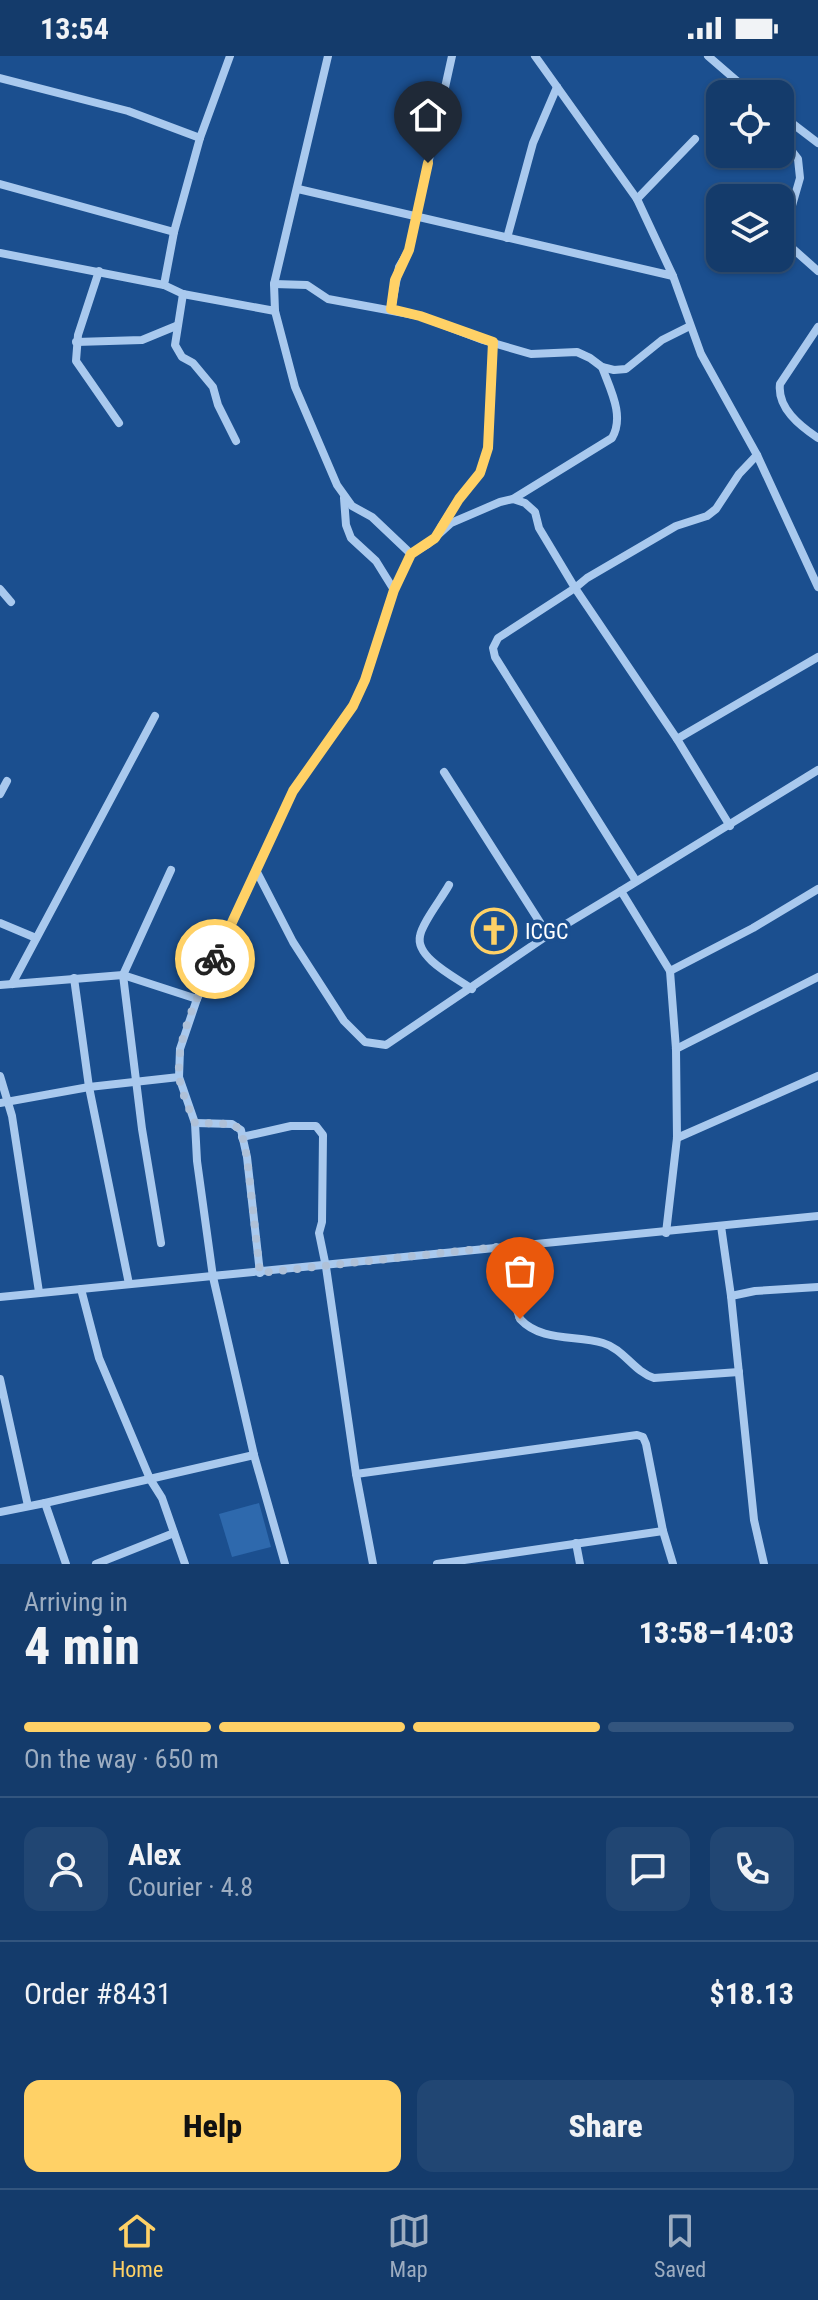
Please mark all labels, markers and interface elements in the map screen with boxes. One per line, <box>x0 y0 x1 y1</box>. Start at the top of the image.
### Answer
text: 13:54 <box>40 11 109 46</box>
map controls <box>706 80 794 272</box>
button: locate <box>706 80 794 168</box>
pin <box>394 81 462 163</box>
icon: home <box>406 93 450 137</box>
button: layers <box>706 184 794 272</box>
church icon: ICGC <box>470 907 518 955</box>
courier <box>175 919 255 999</box>
place label: ICGC <box>525 919 568 944</box>
icon: bike <box>193 937 237 981</box>
pin <box>486 1237 554 1319</box>
icon: bag <box>498 1249 542 1293</box>
text: Arriving in <box>24 1587 128 1617</box>
text: 13:58–14:03 <box>639 1615 794 1650</box>
text: 4 min <box>24 1616 140 1677</box>
text: On the way · 650 m <box>24 1744 219 1774</box>
button: person <box>24 1827 108 1911</box>
button: chat <box>606 1827 690 1911</box>
button: phone <box>710 1827 794 1911</box>
text: Alex <box>128 1837 181 1872</box>
text: Courier · 4.8 <box>128 1872 253 1902</box>
text: Order #8431 <box>24 1976 172 2011</box>
text: $18.13 <box>709 1976 794 2011</box>
button: Help <box>24 2080 401 2172</box>
button: Share <box>417 2080 794 2172</box>
tab: Home <box>112 2209 163 2282</box>
tab: Map <box>387 2209 431 2282</box>
tab: Saved <box>654 2209 706 2282</box>

